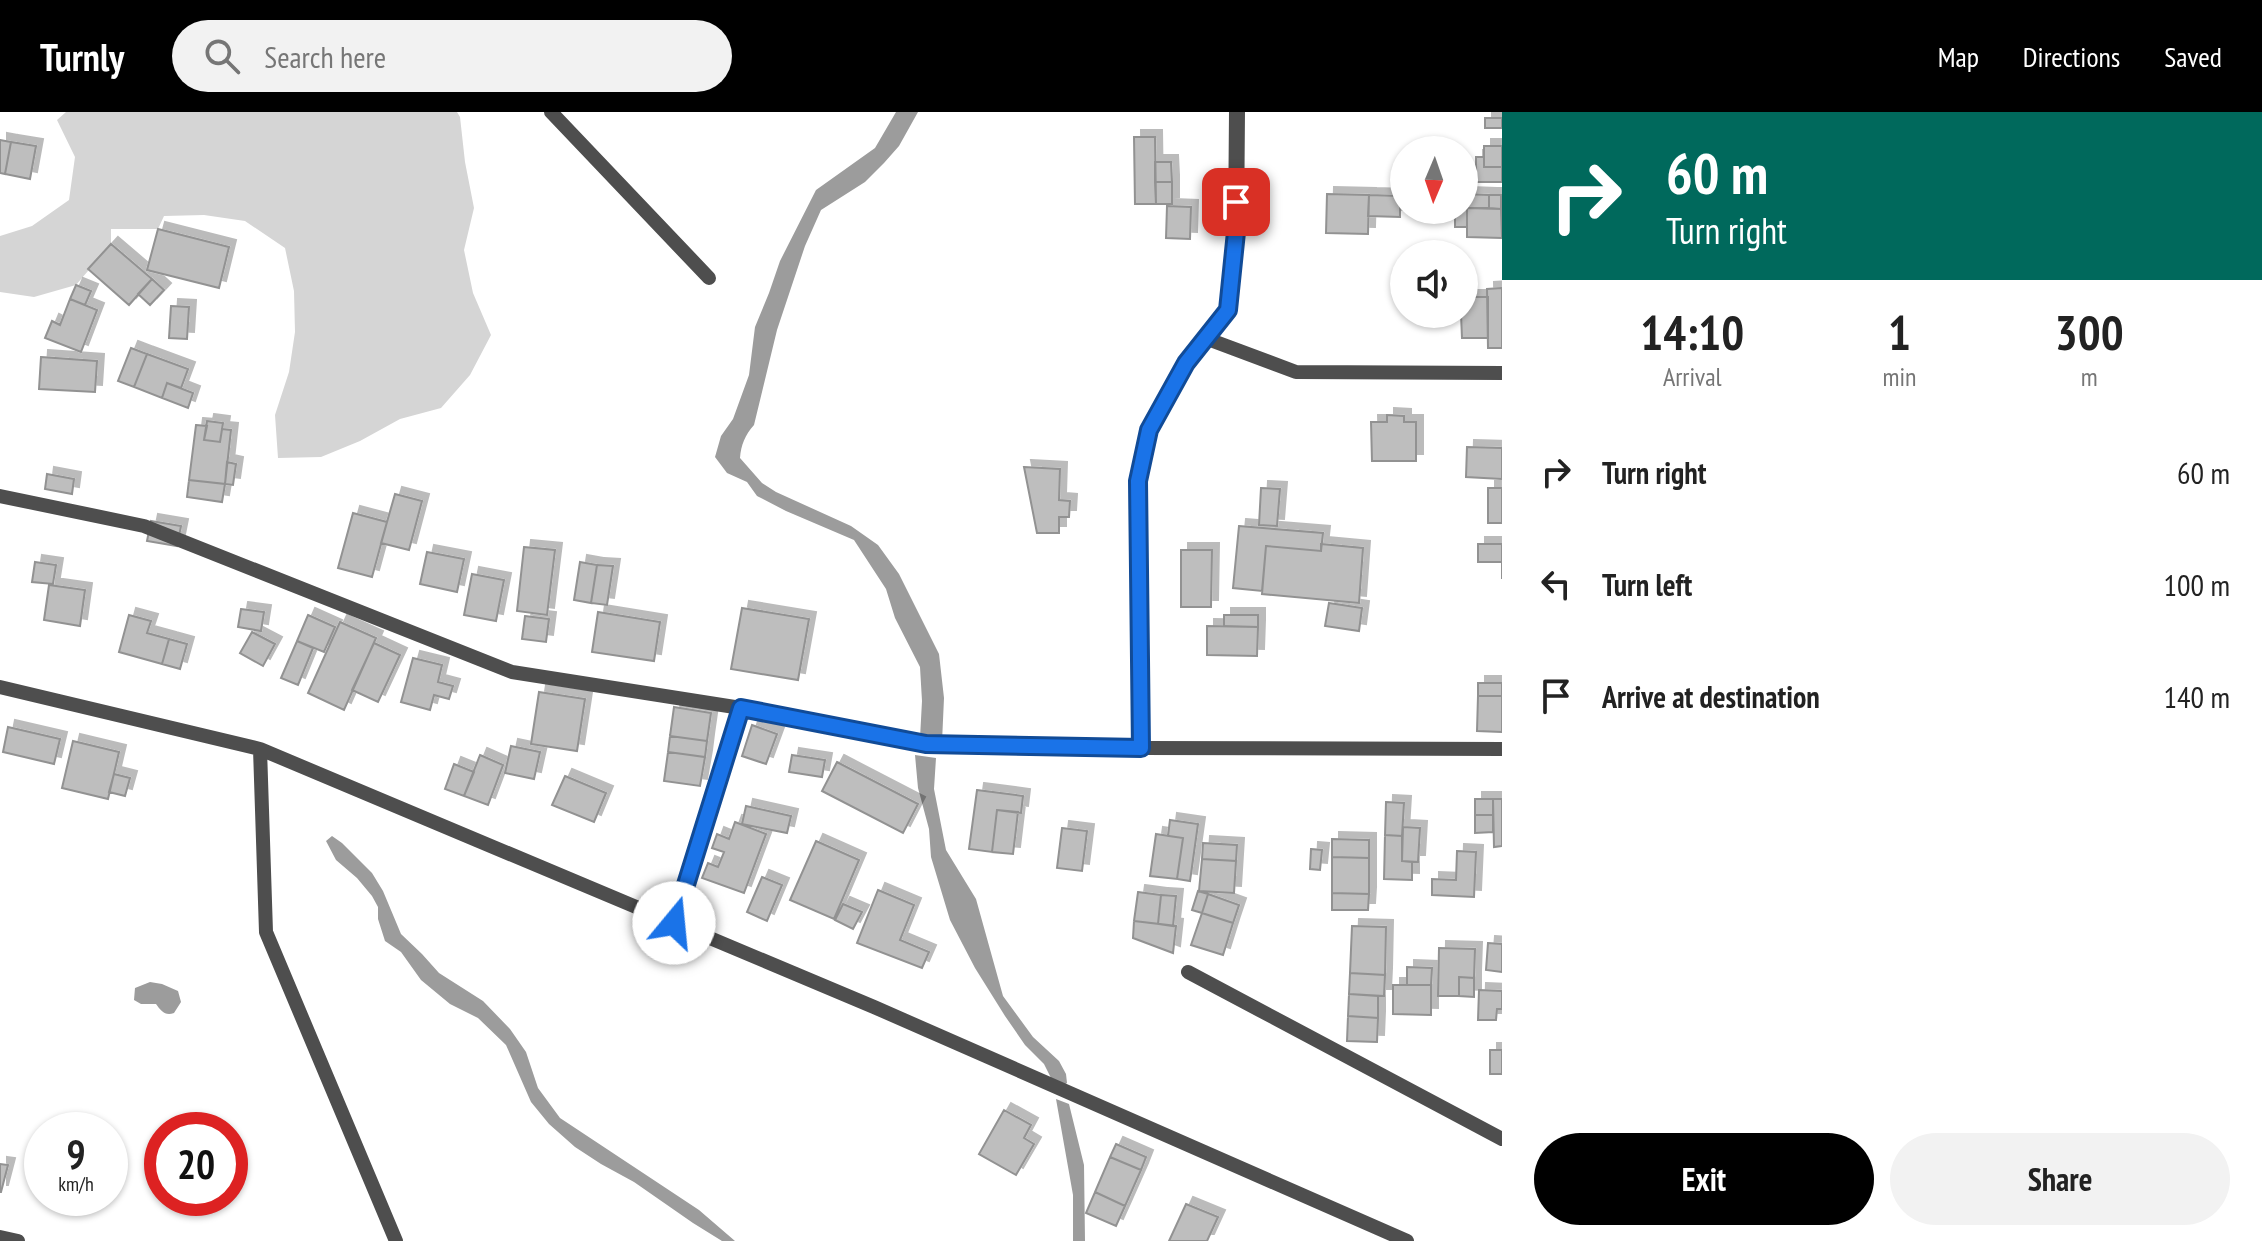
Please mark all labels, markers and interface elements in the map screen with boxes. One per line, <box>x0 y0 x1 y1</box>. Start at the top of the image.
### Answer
search box <box>172 20 732 92</box>
text: Turnly <box>40 32 124 81</box>
icon: search <box>200 34 244 78</box>
text: Search here <box>264 37 386 76</box>
text: Map <box>1938 38 1979 75</box>
text: Directions <box>2023 38 2120 75</box>
text: Saved <box>2164 38 2222 75</box>
north arrow <box>1390 136 1478 224</box>
map controls <box>1390 136 1478 328</box>
text: 60 m <box>1666 137 1768 209</box>
icon: right <box>1534 144 1638 248</box>
pin <box>1202 168 1270 236</box>
icon: arrive <box>1214 180 1258 224</box>
text: Turn right <box>1666 207 1787 254</box>
button: sound <box>1390 240 1478 328</box>
text: 14:10 <box>1640 301 1744 363</box>
text: 1 <box>1888 301 1911 363</box>
text: 300 <box>2055 301 2124 363</box>
text: Arrival <box>1663 360 1722 393</box>
text: min <box>1882 360 1916 393</box>
text: m <box>2081 360 2098 393</box>
icon: right <box>1534 450 1578 494</box>
text: Turn right <box>1602 453 1706 492</box>
text: 60 m <box>2177 453 2230 492</box>
icon: left <box>1534 562 1578 606</box>
text: Turn left <box>1602 565 1692 604</box>
text: 100 m <box>2164 565 2230 604</box>
icon: arrive <box>1534 674 1578 718</box>
text: Arrive at destination <box>1602 677 1820 716</box>
text: 140 m <box>2164 677 2230 716</box>
position arrow <box>632 881 716 965</box>
speed limit sign: 20 <box>144 1112 248 1216</box>
text: 9 <box>66 1128 86 1180</box>
button: Exit <box>1534 1133 1874 1225</box>
button: Share <box>1890 1133 2230 1225</box>
text: km/h <box>58 1171 94 1197</box>

